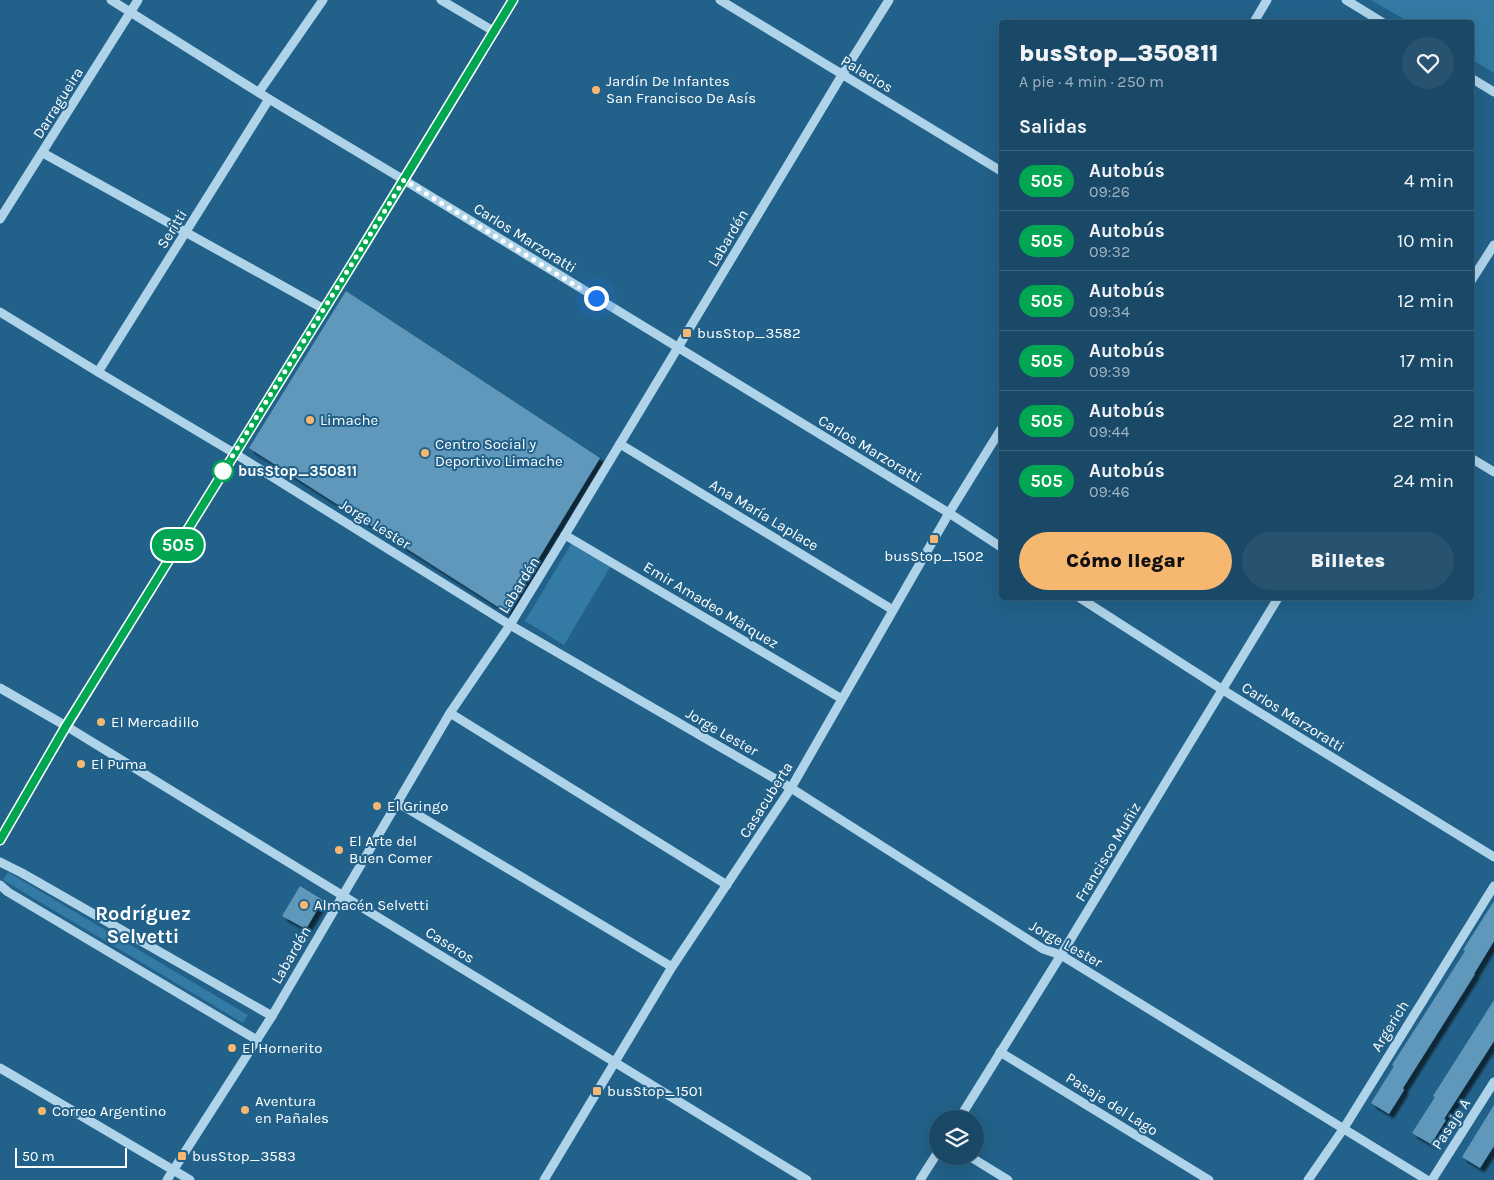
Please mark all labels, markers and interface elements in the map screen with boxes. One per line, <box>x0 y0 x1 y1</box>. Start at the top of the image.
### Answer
button: heart <box>1402 37 1454 89</box>
text: busStop_350811 <box>1019 39 1219 67</box>
street label: Palacios <box>838 52 896 96</box>
street label: Darragueira <box>29 64 87 142</box>
place label: Jardín De Infantes San Francisco De Asís <box>606 72 756 107</box>
text: A pie · 4 min · 250 m <box>1019 72 1164 91</box>
marker: Jardín De Infantes San Francisco De Asís <box>590 84 602 96</box>
text: Salidas <box>1019 116 1087 138</box>
text: Autobús <box>1089 160 1165 182</box>
text: 505 <box>1030 170 1063 192</box>
text: 4 min <box>1404 170 1454 192</box>
text: 09:26 <box>1089 182 1130 201</box>
street label: Carlos Marzoratti <box>470 199 580 277</box>
street label: Seritti <box>153 206 191 252</box>
street label: Labardén <box>704 206 752 270</box>
text: Autobús <box>1089 220 1165 242</box>
text: 505 <box>1030 230 1063 252</box>
text: 10 min <box>1397 230 1454 252</box>
text: 09:32 <box>1089 242 1130 261</box>
text: Autobús <box>1089 280 1165 302</box>
your location <box>584 286 609 311</box>
text: 505 <box>1030 290 1063 312</box>
text: 12 min <box>1397 290 1454 312</box>
text: 09:34 <box>1089 302 1130 321</box>
place label: busStop_3582 <box>697 324 801 342</box>
marker: busStop_3582 <box>681 327 693 339</box>
text: Autobús <box>1089 340 1165 362</box>
text: 505 <box>1030 350 1063 372</box>
text: 17 min <box>1399 350 1454 372</box>
text: 09:39 <box>1089 362 1130 381</box>
text: Autobús <box>1089 400 1165 422</box>
text: 505 <box>1030 410 1063 432</box>
text: 22 min <box>1393 410 1454 432</box>
place label: Limache <box>320 411 378 429</box>
street label: Carlos Marzoratti <box>815 411 925 487</box>
marker: Limache <box>304 414 316 426</box>
text: 09:44 <box>1089 422 1129 441</box>
place label: Centro Social y Deportivo Limache <box>435 435 563 470</box>
marker: Centro Social y Deportivo Limache <box>419 447 431 459</box>
marker: busStop_350811 <box>212 460 234 482</box>
text: Autobús <box>1089 460 1165 482</box>
place label: busStop_350811 <box>238 462 357 480</box>
text: 505 <box>1030 470 1063 492</box>
text: 24 min <box>1393 470 1454 492</box>
street label: Ana María Laplace <box>706 475 822 555</box>
text: 09:46 <box>1089 482 1130 501</box>
street label: Jorge Lester <box>336 495 414 553</box>
line badge: 505 <box>149 529 207 561</box>
button: Cómo llegar <box>1019 532 1232 590</box>
button: Billetes <box>1242 532 1454 590</box>
marker: busStop_1502 <box>928 533 940 545</box>
text: 505 <box>162 534 194 556</box>
place label: busStop_1502 <box>884 547 984 565</box>
street label: Labardén <box>495 553 543 617</box>
street label: Emir Amadeo Märquez <box>640 558 782 652</box>
street label: Carlos Marzoratti <box>1238 678 1348 756</box>
street label: Jorge Lester <box>683 704 762 760</box>
place label: El Mercadillo <box>111 713 199 731</box>
marker: El Mercadillo <box>95 716 107 728</box>
place label: El Puma <box>91 755 147 773</box>
marker: El Puma <box>75 758 87 770</box>
street label: Casacuberta <box>735 759 797 841</box>
place label: El Gringo <box>387 797 448 815</box>
street label: Francisco Muñiz <box>1071 799 1145 905</box>
marker: El Gringo <box>371 800 383 812</box>
place label: El Arte del Buen Comer <box>349 832 433 867</box>
marker: El Arte del Buen Comer <box>333 844 345 856</box>
place label: Almacén Selvetti <box>314 896 429 914</box>
marker: Almacén Selvetti <box>298 899 310 911</box>
district label: Rodríguez Selvetti <box>95 902 191 948</box>
street label: Jorge Lester <box>1026 917 1106 972</box>
street label: Labardén <box>267 923 315 987</box>
street label: Caseros <box>422 923 478 967</box>
street label: Argerich <box>1367 997 1413 1055</box>
place label: El Hornerito <box>242 1039 322 1057</box>
marker: El Hornerito <box>226 1042 238 1054</box>
street label: Pasaje del Lago <box>1063 1069 1161 1139</box>
place label: busStop_1501 <box>607 1082 703 1100</box>
marker: busStop_1501 <box>591 1085 603 1097</box>
place label: Aventura en Pañales <box>255 1092 329 1127</box>
street label: Pasaje A <box>1428 1095 1474 1153</box>
place label: Correo Argentino <box>52 1102 166 1120</box>
marker: Aventura en Pañales <box>239 1104 251 1116</box>
marker: Correo Argentino <box>36 1105 48 1117</box>
map controls <box>929 1110 984 1165</box>
button: layers <box>929 1110 984 1165</box>
scale bar <box>15 1145 128 1168</box>
place label: busStop_3583 <box>192 1147 296 1165</box>
text: 50 m <box>22 1148 55 1165</box>
marker: busStop_3583 <box>176 1150 188 1162</box>

